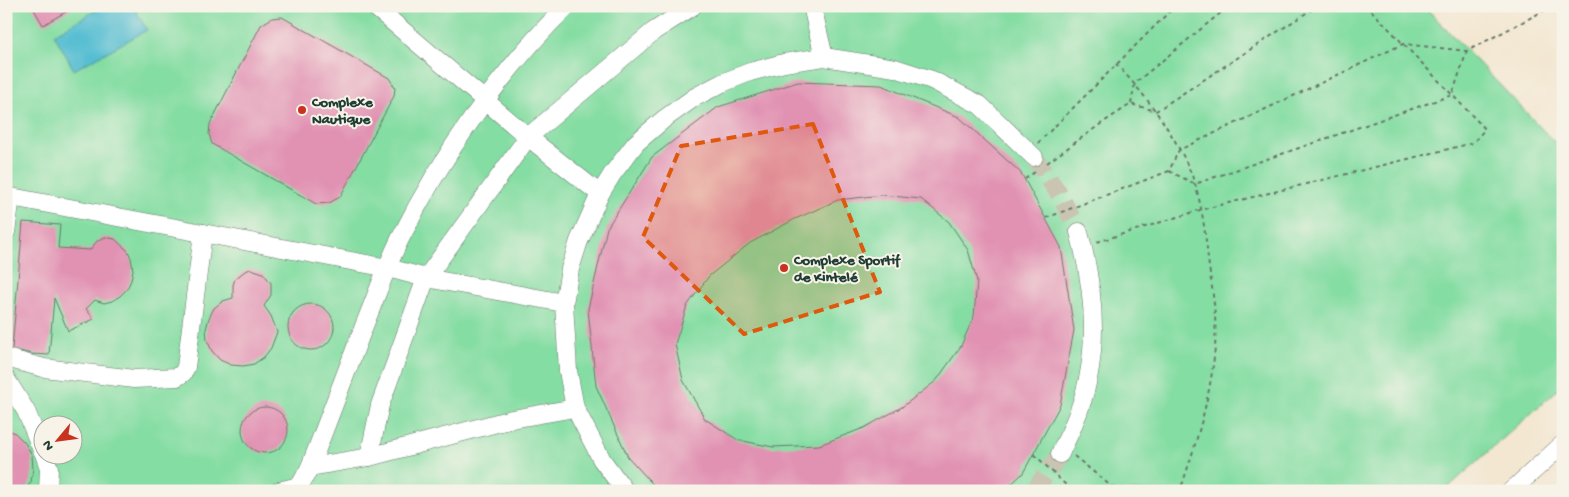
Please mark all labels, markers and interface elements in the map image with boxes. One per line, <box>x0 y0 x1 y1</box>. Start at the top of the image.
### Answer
place label: Complexe Nautique <box>311 94 374 129</box>
marker: Complexe Nautique <box>296 104 308 116</box>
place label: Complexe Sportif de Kintelé <box>793 252 901 287</box>
marker: Complexe Sportif de Kintelé <box>778 262 790 274</box>
north arrow <box>32 414 82 464</box>
text: N <box>39 437 58 453</box>

